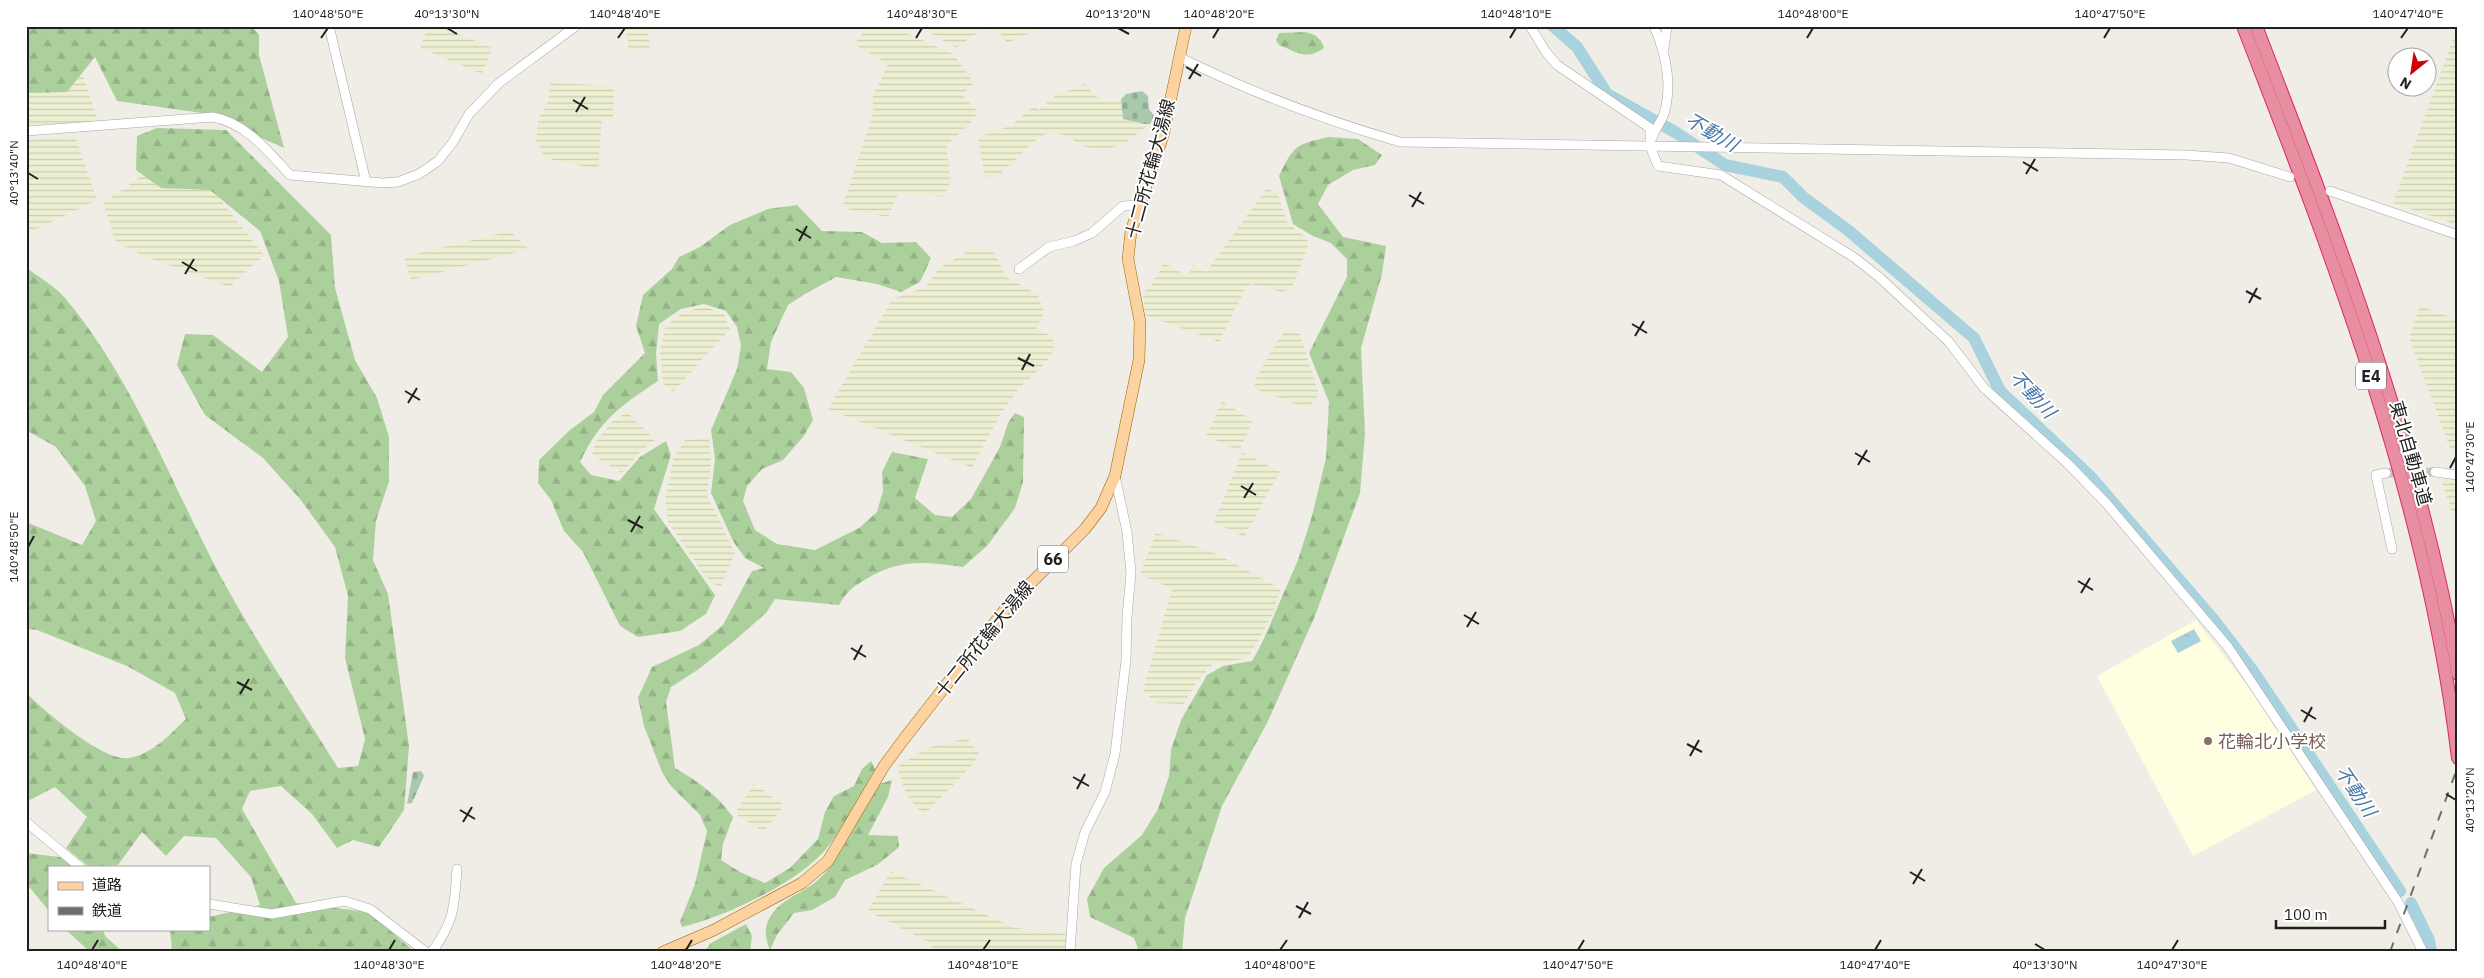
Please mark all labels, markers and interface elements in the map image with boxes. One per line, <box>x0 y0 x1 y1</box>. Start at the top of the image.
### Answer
text: 140°48'50"E <box>293 6 363 21</box>
text: 40°13'30"N <box>414 6 480 21</box>
text: 140°48'40"E <box>590 6 660 21</box>
text: 140°48'30"E <box>887 6 957 21</box>
text: 40°13'20"N <box>1085 6 1151 21</box>
text: 140°48'20"E <box>1184 6 1254 21</box>
text: 140°48'10"E <box>1481 6 1551 21</box>
text: 140°48'00"E <box>1778 6 1848 21</box>
text: 140°47'50"E <box>2075 6 2145 21</box>
text: 140°47'40"E <box>2373 6 2443 21</box>
north arrow <box>2386 48 2436 98</box>
text: N <box>2397 73 2414 94</box>
street label: 十二所花輪大湯線 <box>1120 96 1180 242</box>
water label: 不動川 <box>1681 107 1744 158</box>
text: 40°13'40"N <box>6 140 21 206</box>
road number: E4 <box>2356 362 2386 390</box>
water label: 不動川 <box>2005 365 2063 424</box>
street label: 東北自動車道 <box>2385 398 2437 508</box>
text: 140°47'30"E <box>2462 422 2477 492</box>
text: 140°48'50"E <box>6 512 21 582</box>
road number: 66 <box>1038 546 1068 572</box>
street label: 十二所花輪大湯線 <box>930 576 1038 702</box>
place label: 花輪北小学校 <box>2218 730 2326 753</box>
marker: 花輪北小学校 <box>2202 735 2214 747</box>
water label: 不動川 <box>2330 761 2383 823</box>
text: 40°13'20"N <box>2462 767 2477 833</box>
legend <box>48 866 210 930</box>
text: 道路 <box>92 875 122 894</box>
scale bar <box>2276 898 2385 930</box>
text: 鉄道 <box>92 901 122 920</box>
text: 100 m <box>2284 905 2328 924</box>
text: 140°48'40"E <box>57 957 127 972</box>
text: 140°48'30"E <box>354 957 424 972</box>
text: 140°48'20"E <box>651 957 721 972</box>
text: 140°48'10"E <box>948 957 1018 972</box>
text: 140°48'00"E <box>1245 957 1315 972</box>
text: 140°47'50"E <box>1543 957 1613 972</box>
text: 140°47'40"E <box>1840 957 1910 972</box>
text: 40°13'30"N <box>2012 957 2078 972</box>
text: 140°47'30"E <box>2137 957 2207 972</box>

